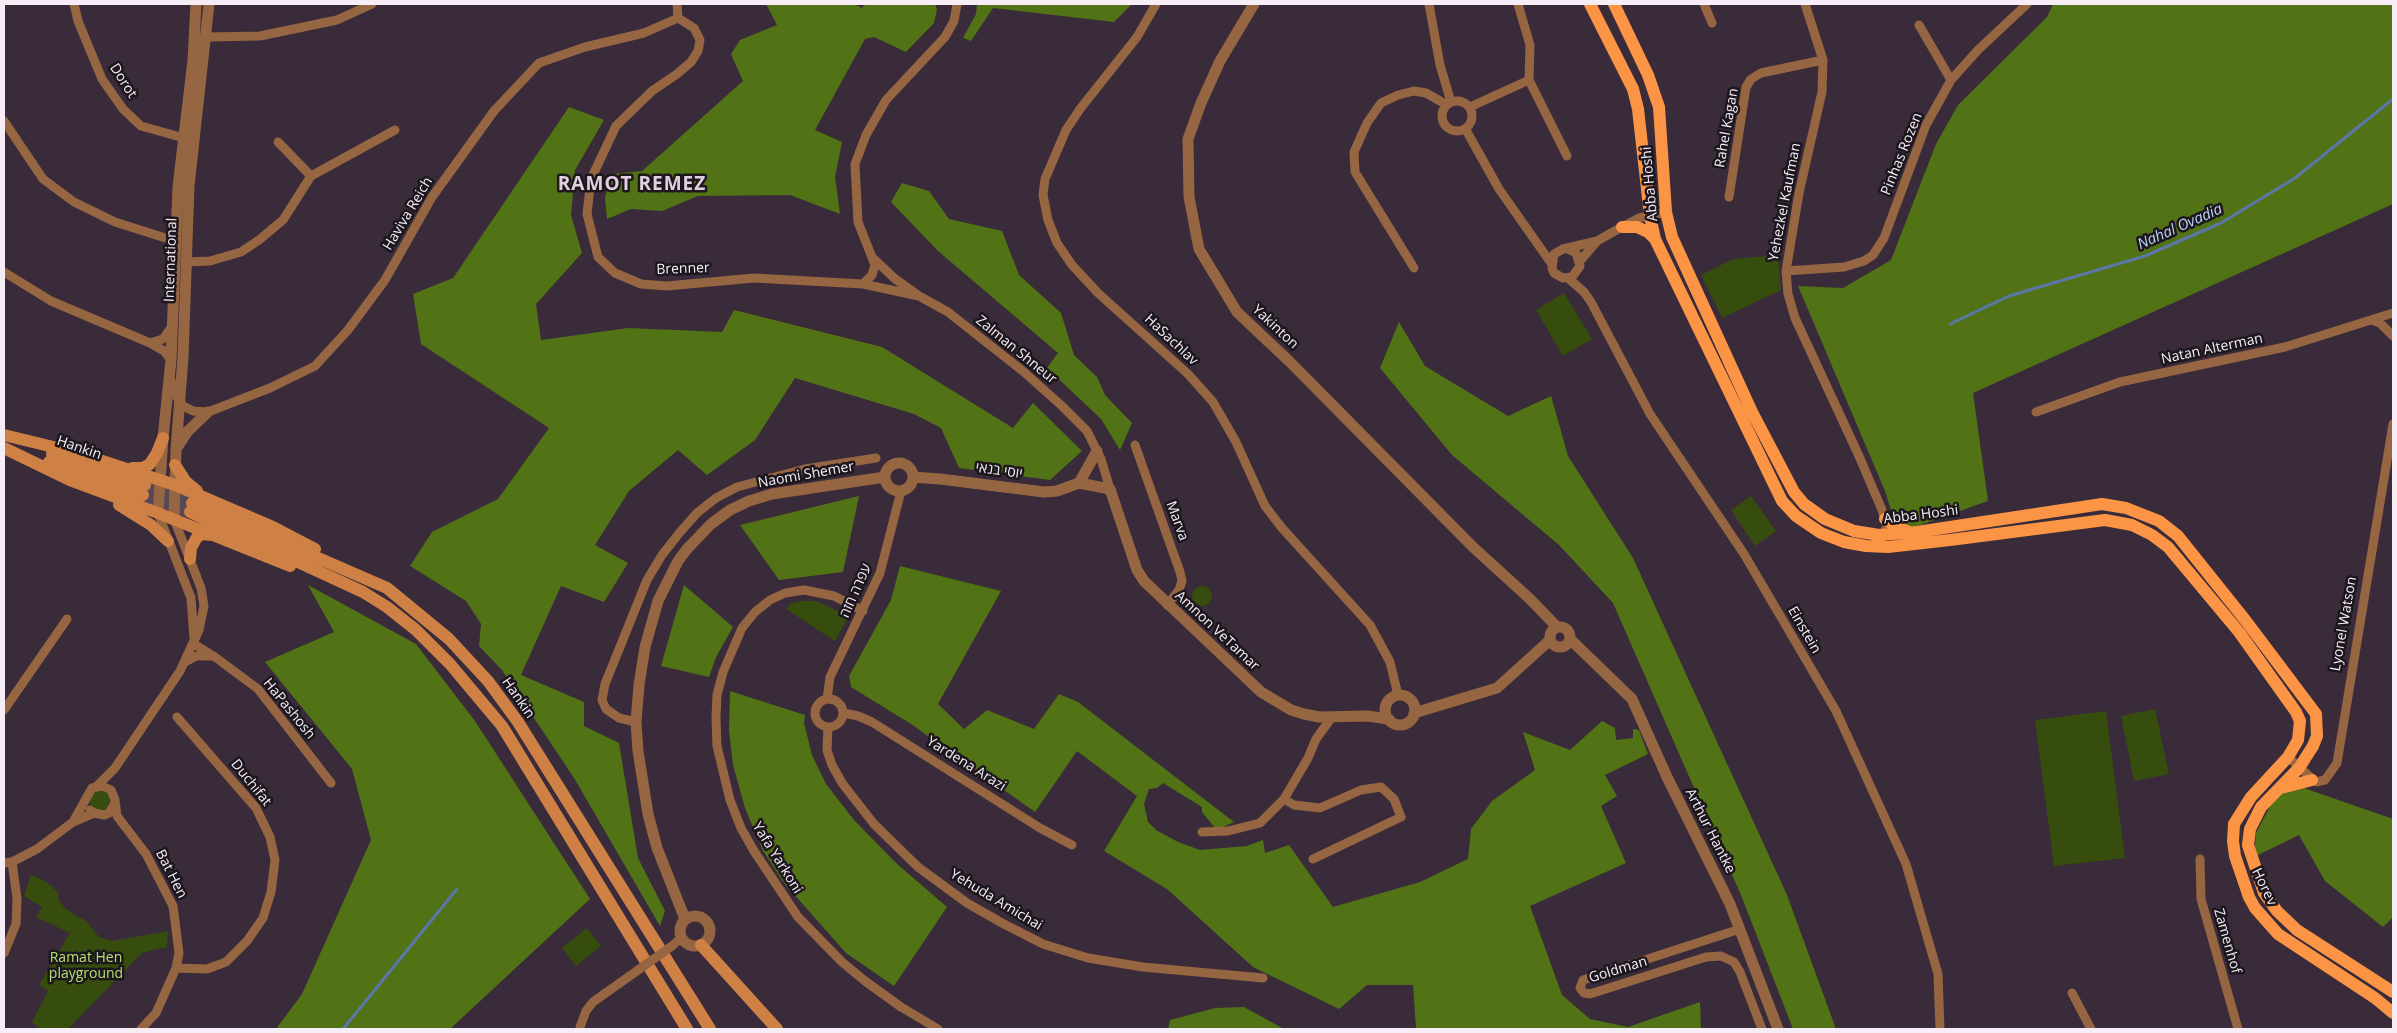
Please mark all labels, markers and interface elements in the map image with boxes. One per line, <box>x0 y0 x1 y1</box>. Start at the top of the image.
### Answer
street label: Dorot <box>106 61 140 101</box>
street label: Rahel Kagan <box>1712 87 1742 169</box>
street label: Pinhas Rozen <box>1878 110 1926 198</box>
street label: Yehezkel Kaufman <box>1765 141 1805 263</box>
street label: Abba Hoshi <box>1638 146 1662 222</box>
street label: Haviva Reich <box>380 174 436 254</box>
district label: RAMOT REMEZ <box>556 174 708 196</box>
water label: Nahal Ovadia <box>2135 200 2225 254</box>
street label: International <box>161 218 181 302</box>
street label: Brenner <box>656 260 710 278</box>
street label: Yakinton <box>1248 301 1302 353</box>
street label: HaSachlav <box>1141 311 1201 369</box>
street label: Zalman Shneur <box>972 312 1060 388</box>
street label: Natan Alterman <box>2160 330 2264 368</box>
street label: Hankin <box>54 433 104 463</box>
street label: Naomi Shemer <box>757 458 855 492</box>
street label: יוסי בנאי <box>974 459 1024 483</box>
street label: Marva <box>1162 499 1192 543</box>
street label: Abba Hoshi <box>1883 502 1959 528</box>
street label: עפרה חזה <box>837 561 875 621</box>
street label: Lyonel Watson <box>2327 575 2361 673</box>
street label: Amnon VeTamar <box>1171 588 1263 674</box>
street label: Einstein <box>1784 603 1824 657</box>
street label: Hankin <box>498 674 538 722</box>
street label: HaPashosh <box>259 675 319 743</box>
street label: Yardena Arazi <box>923 733 1009 795</box>
street label: Duchifat <box>227 756 275 810</box>
street label: Arthur Hantke <box>1681 786 1739 876</box>
street label: Yafa Yarkoni <box>748 819 806 897</box>
street label: Bat Hen <box>152 847 190 901</box>
street label: Yehuda Amichai <box>947 866 1045 934</box>
street label: Horev <box>2248 866 2280 908</box>
street label: Zamenhof <box>2210 907 2244 975</box>
park label: Ramat Hen playground <box>49 950 123 982</box>
street label: Goldman <box>1587 953 1649 987</box>

